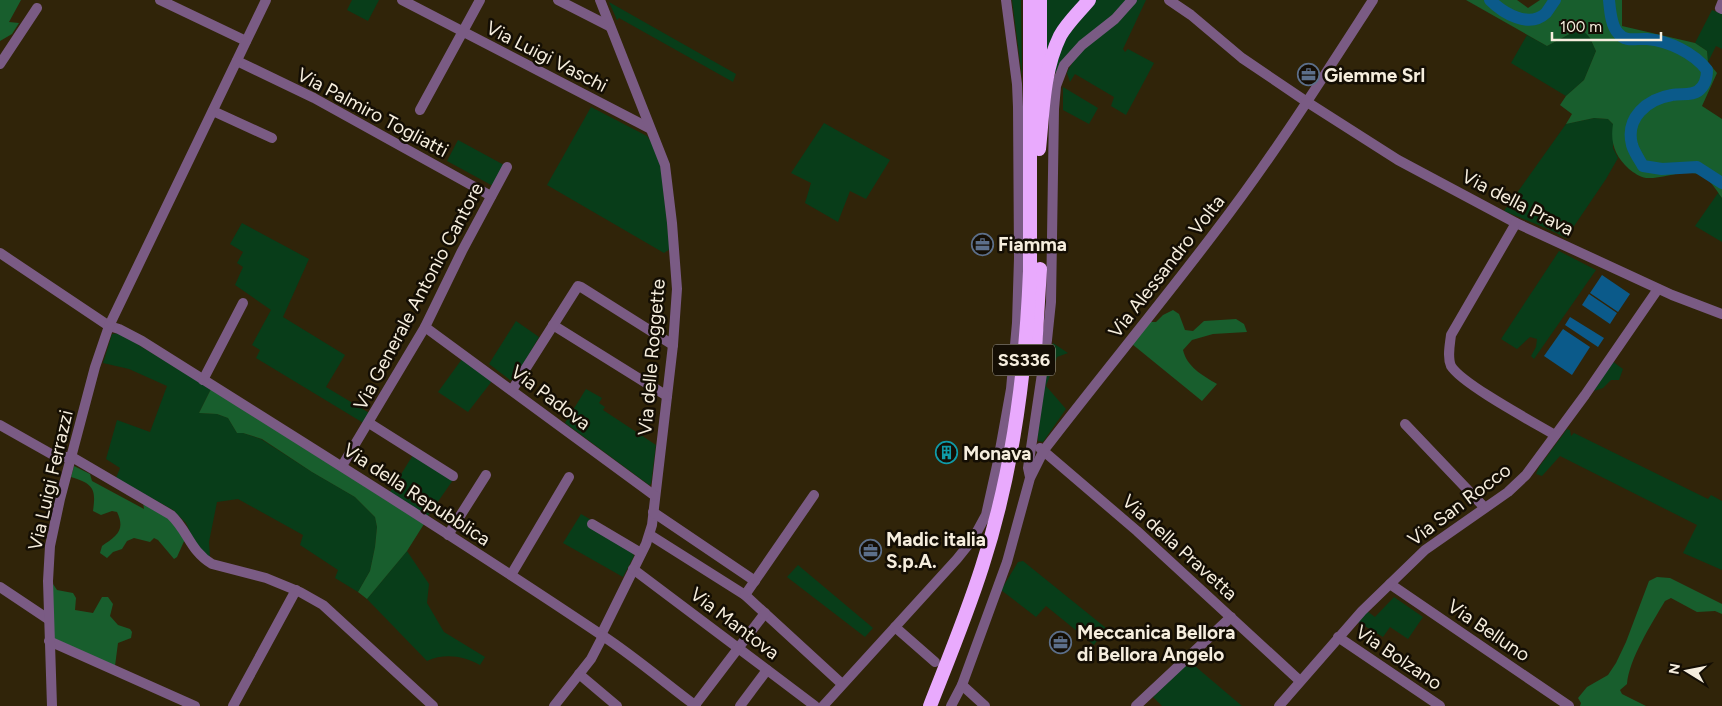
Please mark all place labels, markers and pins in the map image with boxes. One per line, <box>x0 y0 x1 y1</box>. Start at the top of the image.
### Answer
office icon: Giemme Srl <box>1296 63 1320 87</box>
place label: Giemme Srl <box>1324 64 1425 87</box>
office icon: Fiamma <box>970 232 994 256</box>
place label: Fiamma <box>998 233 1067 256</box>
building icon: Monava <box>935 441 959 465</box>
place label: Monava <box>963 442 1031 465</box>
place label: Madic italia S.p.A. <box>886 528 986 573</box>
office icon: Madic italia S.p.A. <box>858 538 882 562</box>
place label: Meccanica Bellora di Bellora Angelo <box>1077 621 1235 666</box>
office icon: Meccanica Bellora di Bellora Angelo <box>1049 631 1073 655</box>

